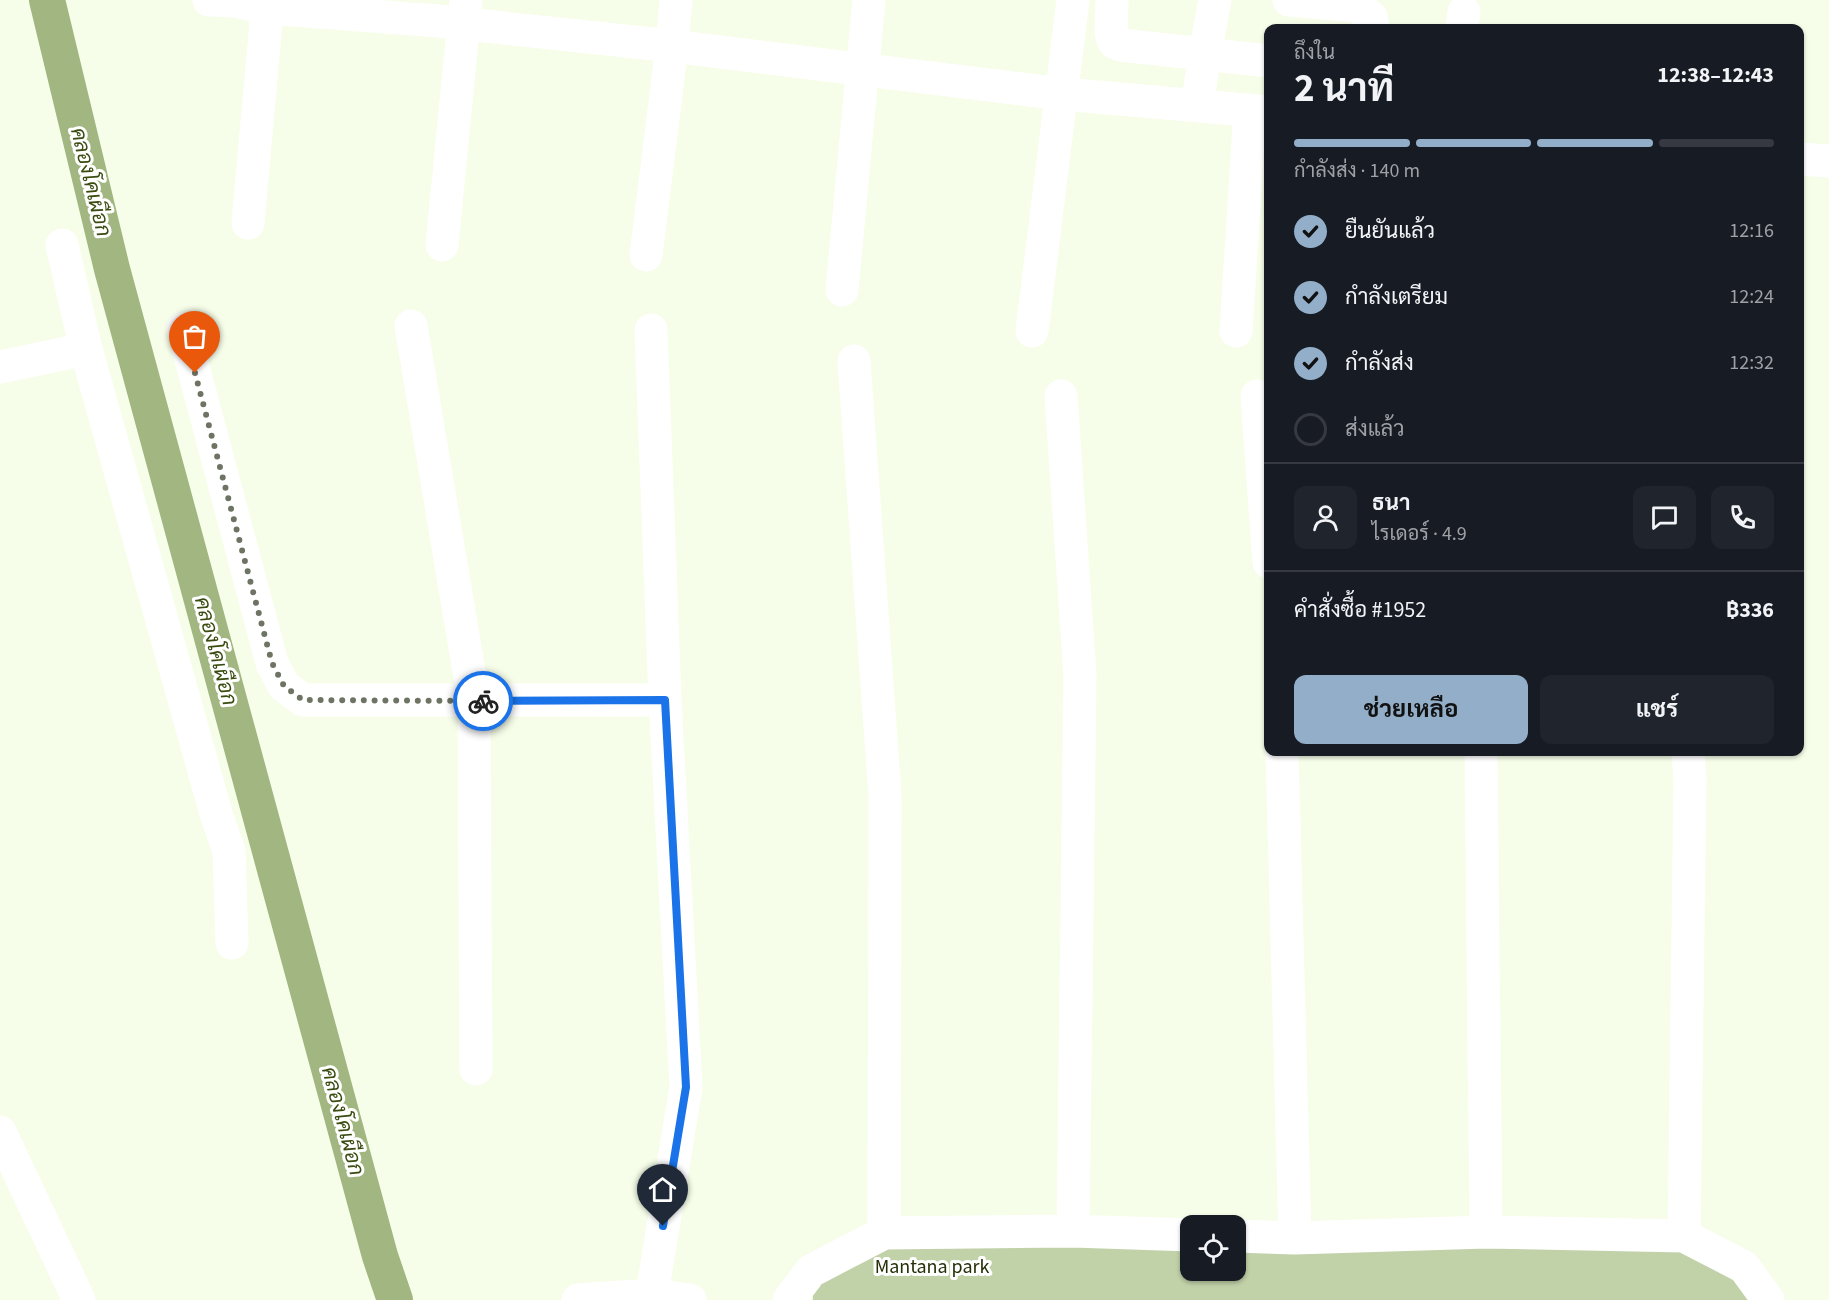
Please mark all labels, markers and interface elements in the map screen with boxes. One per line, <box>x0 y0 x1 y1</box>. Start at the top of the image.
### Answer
text: ถึงใน <box>1294 39 1335 67</box>
text: 12:38–12:43 <box>1657 59 1774 91</box>
text: 2 นาที <box>1294 61 1394 117</box>
water label: คลองโคเผือก <box>63 124 119 240</box>
text: กำลังส่ง · 140 m <box>1294 157 1420 185</box>
icon: check <box>1294 215 1327 248</box>
text: ยืนยันแล้ว <box>1345 215 1435 247</box>
text: 12:16 <box>1729 217 1774 245</box>
icon: check <box>1294 281 1327 314</box>
text: กำลังเตรียม <box>1345 281 1448 313</box>
text: 12:24 <box>1729 283 1774 311</box>
pin <box>169 311 220 373</box>
icon: bag <box>178 320 211 353</box>
icon: check <box>1294 347 1327 380</box>
text: กำลังส่ง <box>1345 347 1414 379</box>
text: 12:32 <box>1729 349 1774 377</box>
text: ส่งแล้ว <box>1345 413 1405 445</box>
button: person <box>1294 486 1357 549</box>
button: chat <box>1633 486 1696 549</box>
button: phone <box>1711 486 1774 549</box>
text: ธนา <box>1372 487 1410 519</box>
text: ไรเดอร์ · 4.9 <box>1372 520 1467 548</box>
water label: คลองโคเผือก <box>187 593 245 709</box>
text: คำสั่งซื้อ #1952 <box>1294 594 1426 626</box>
text: ฿336 <box>1726 594 1774 626</box>
courier <box>453 671 513 731</box>
button: ช่วยเหลือ <box>1294 675 1528 744</box>
button: แชร์ <box>1540 675 1774 744</box>
icon: bike <box>467 685 500 718</box>
water label: คลองโคเผือก <box>314 1063 372 1179</box>
pin <box>637 1164 688 1226</box>
icon: home <box>646 1173 679 1206</box>
map controls <box>1180 1215 1246 1281</box>
button: locate <box>1180 1215 1246 1281</box>
park label: Mantana park <box>875 1253 989 1281</box>

